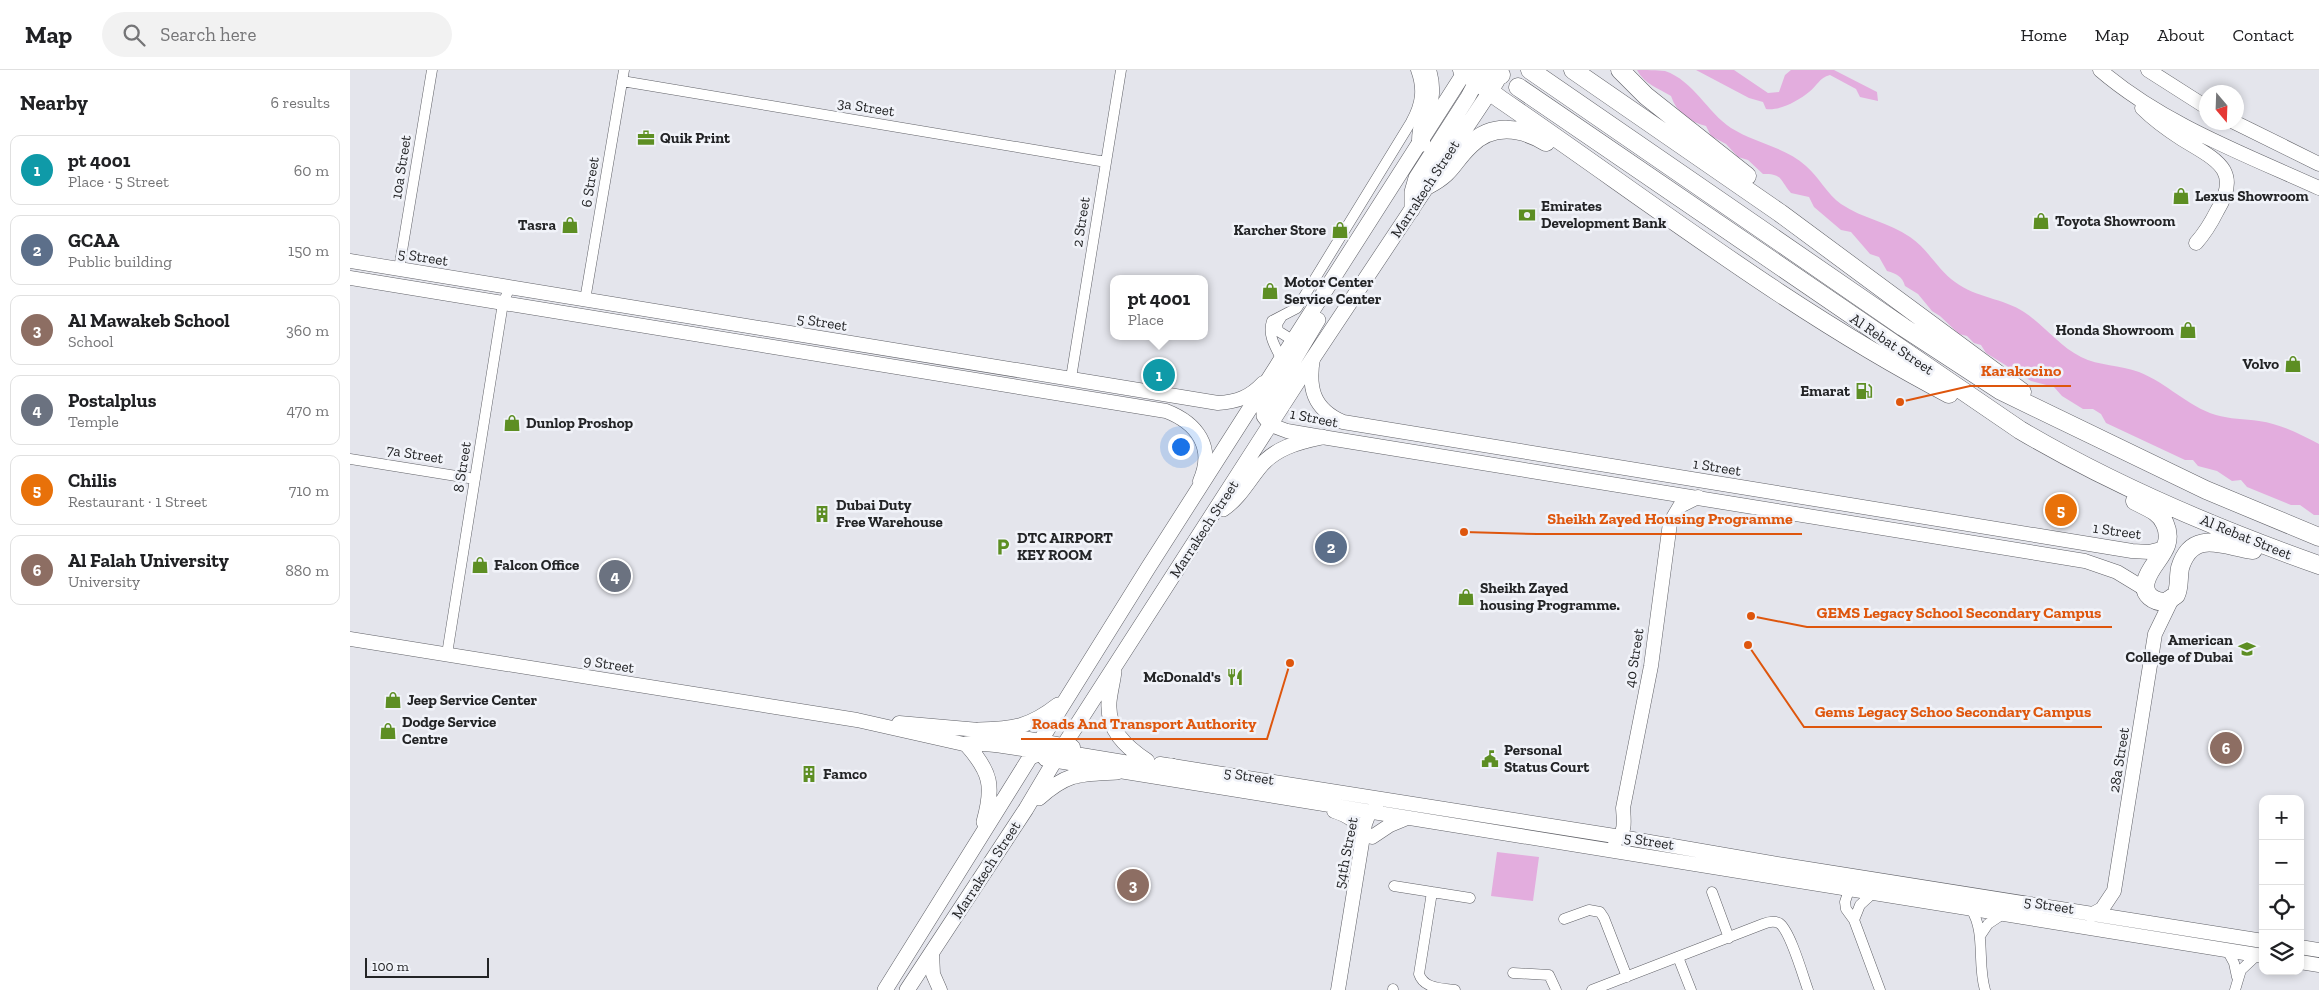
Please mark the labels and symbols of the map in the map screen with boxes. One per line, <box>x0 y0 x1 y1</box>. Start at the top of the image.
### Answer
north arrow <box>2199 85 2244 130</box>
street label: 3a Street <box>836 94 896 120</box>
office icon: Quik Print <box>636 128 656 148</box>
place label: Quik Print <box>660 129 731 147</box>
street label: 10a Street <box>387 133 415 200</box>
street label: Marrakech Street <box>1387 136 1464 241</box>
street label: 6 Street <box>577 155 603 209</box>
shop icon: Lexus Showroom <box>2171 186 2191 206</box>
place label: Lexus Showroom <box>2195 187 2309 205</box>
street label: 2 Street <box>1068 195 1094 248</box>
place label: Emirates Development Bank <box>1541 197 1667 232</box>
bank icon: Emirates Development Bank <box>1517 205 1537 225</box>
shop icon: Toyota Showroom <box>2031 211 2051 231</box>
place label: Toyota Showroom <box>2055 212 2175 230</box>
shop icon: Tasra <box>560 215 580 235</box>
place label: Tasra <box>518 216 556 234</box>
shop icon: Karcher Store <box>1330 220 1350 240</box>
place label: Karcher Store <box>1233 221 1326 239</box>
street label: 5 Street <box>397 244 450 270</box>
place label: Motor Center Service Center <box>1284 273 1382 308</box>
shop icon: Motor Center Service Center <box>1260 281 1280 301</box>
street label: 5 Street <box>796 309 849 335</box>
street label: Al Rebat Street <box>1847 309 1938 379</box>
shop icon: Honda Showroom <box>2178 320 2198 340</box>
place label: Honda Showroom <box>2056 321 2174 339</box>
shop icon: Volvo <box>2283 354 2303 374</box>
callout: Karakccino <box>1970 355 2071 386</box>
place label: Volvo <box>2242 355 2279 373</box>
pin: 1 <box>1143 356 1175 394</box>
text: Karakccino <box>1981 361 2062 380</box>
fuel station icon: Emarat <box>1854 381 1874 401</box>
place label: Emarat <box>1800 382 1851 400</box>
street label: 1 Street <box>1288 405 1340 432</box>
shop icon: Dunlop Proshop <box>502 413 522 433</box>
place label: Dunlop Proshop <box>526 414 634 432</box>
your location <box>1168 434 1194 460</box>
street label: 8 Street <box>449 440 475 494</box>
street label: 7a Street <box>385 441 445 467</box>
street label: 1 Street <box>1692 454 1743 480</box>
street label: Marrakech Street <box>1166 476 1243 581</box>
pin: 5 <box>2045 491 2077 529</box>
place label: Dubai Duty Free Warehouse <box>836 496 943 531</box>
callout: Sheikh Zayed Housing Programme <box>1537 503 1802 534</box>
building icon: Dubai Duty Free Warehouse <box>812 504 832 524</box>
text: Sheikh Zayed Housing Programme <box>1547 509 1793 528</box>
street label: Al Rebat Street <box>2198 510 2295 564</box>
street label: 1 Street <box>2092 519 2143 543</box>
pin: 2 <box>1315 528 1347 566</box>
place label: DTC AIRPORT KEY ROOM <box>1017 529 1113 564</box>
parking icon: DTC AIRPORT KEY ROOM <box>993 537 1013 557</box>
shop icon: Falcon Office <box>470 555 490 575</box>
place label: Falcon Office <box>494 556 579 574</box>
pin: 4 <box>599 557 631 595</box>
place label: Sheikh Zayed housing Programme. <box>1480 579 1620 614</box>
shop icon: Sheikh Zayed housing Programme. <box>1456 587 1476 607</box>
callout: GEMS Legacy School Secondary Campus <box>1807 596 2112 627</box>
text: GEMS Legacy School Secondary Campus <box>1817 603 2101 622</box>
street label: 40 Street <box>1620 627 1648 689</box>
place label: American College of Dubai <box>2126 631 2234 666</box>
school or university icon: American College of Dubai <box>2237 639 2257 659</box>
street label: 9 Street <box>582 651 636 677</box>
restaurant icon: McDonald's <box>1225 667 1245 687</box>
place label: McDonald's <box>1143 668 1221 686</box>
shop icon: Jeep Service Center <box>383 690 403 710</box>
place label: Jeep Service Center <box>407 691 537 709</box>
callout: Gems Legacy Schoo Secondary Campus <box>1804 696 2102 727</box>
text: Gems Legacy Schoo Secondary Campus <box>1815 702 2091 721</box>
callout: Roads And Transport Authority <box>1021 708 1267 739</box>
place label: Dodge Service Centre <box>402 713 496 748</box>
text: Roads And Transport Authority <box>1032 714 1257 733</box>
shop icon: Dodge Service Centre <box>378 721 398 741</box>
street label: 28a Street <box>2105 726 2133 794</box>
pin: 6 <box>2210 729 2242 767</box>
place label: Personal Status Court <box>1504 741 1590 776</box>
public building icon: Personal Status Court <box>1480 749 1500 769</box>
street label: 5 Street <box>1223 763 1276 789</box>
building icon: Famco <box>799 764 819 784</box>
place label: Famco <box>823 765 867 783</box>
street label: 54th Street <box>1330 815 1362 890</box>
street label: Marrakech Street <box>948 817 1025 922</box>
street label: 5 Street <box>1623 828 1676 854</box>
pin: 3 <box>1117 866 1149 904</box>
street label: 5 Street <box>2023 892 2076 918</box>
scale bar <box>365 955 489 978</box>

